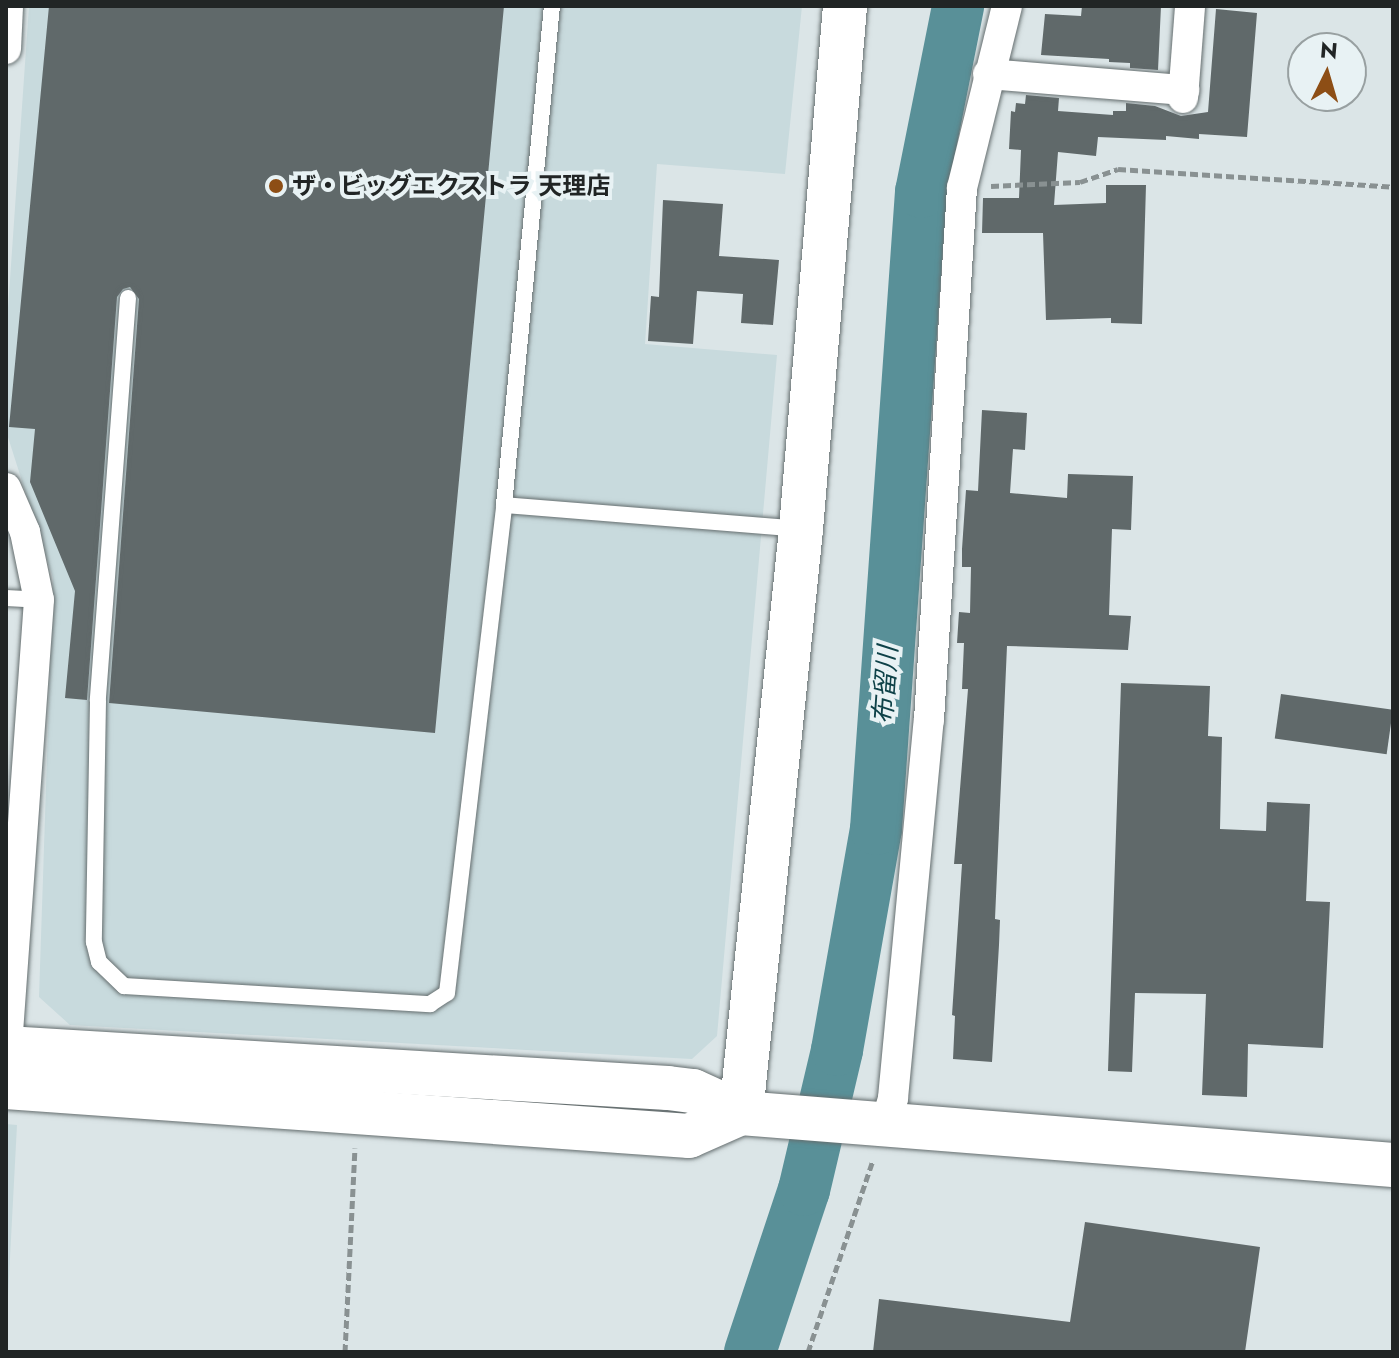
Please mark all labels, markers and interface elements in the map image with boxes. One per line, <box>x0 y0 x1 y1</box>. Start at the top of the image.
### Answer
north arrow <box>1287 32 1367 112</box>
text: N <box>1319 33 1339 67</box>
place label: ザ・ビッグエクストラ 天理店 <box>292 172 611 200</box>
marker: ザ・ビッグエクストラ 天理店 <box>267 177 285 195</box>
water label: 布留川 <box>868 645 904 725</box>

